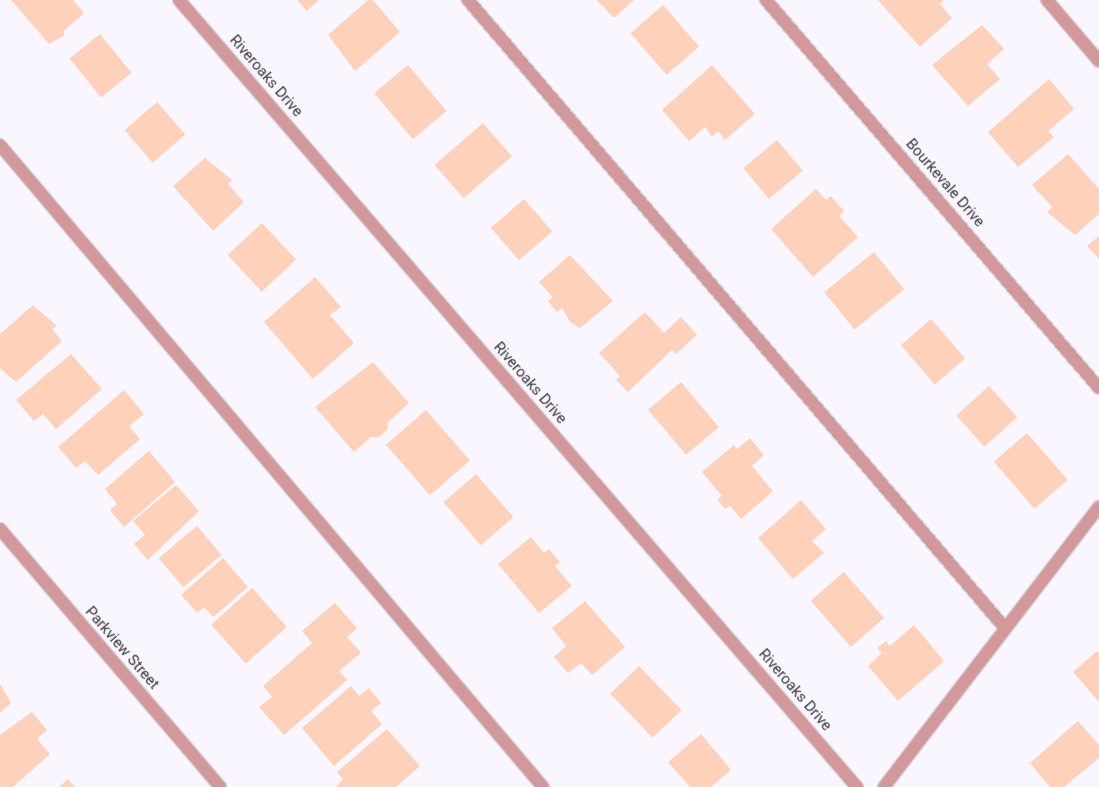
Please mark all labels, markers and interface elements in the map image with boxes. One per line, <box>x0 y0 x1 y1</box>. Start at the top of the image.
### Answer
street label: Riveroaks Drive <box>226 31 306 121</box>
street label: Bourkevale Drive <box>902 135 988 231</box>
street label: Riveroaks Drive <box>490 338 570 428</box>
street label: Parkview Street <box>81 603 163 693</box>
street label: Riveroaks Drive <box>755 645 835 735</box>

